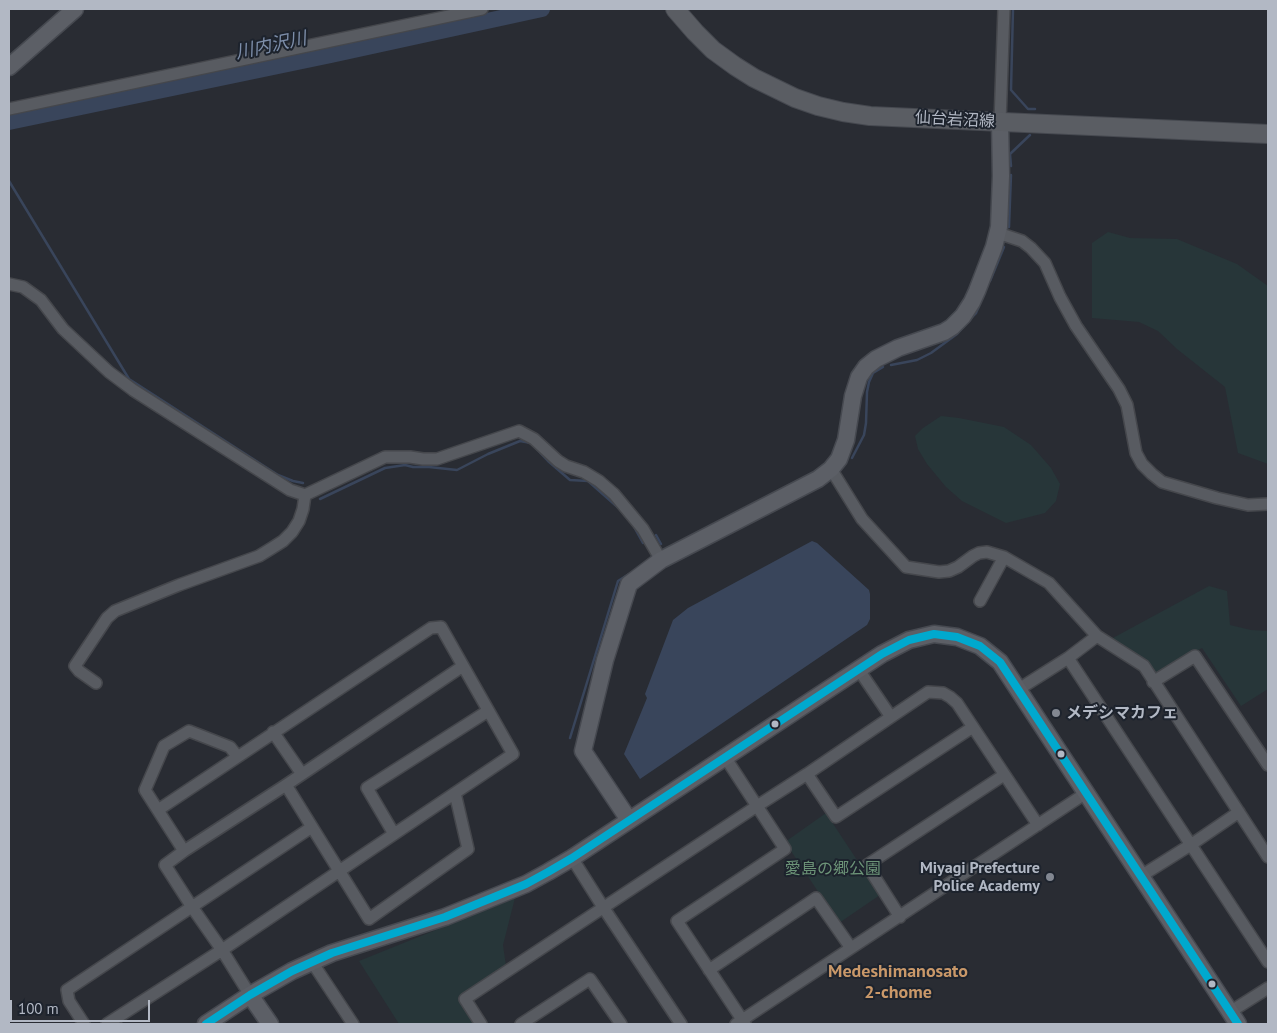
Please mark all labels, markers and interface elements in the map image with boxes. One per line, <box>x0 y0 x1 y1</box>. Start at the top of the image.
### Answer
water label: 川内沢川 <box>234 28 308 64</box>
street label: 仙台岩沼線 <box>915 108 995 132</box>
place label: メデシマカフェ <box>1066 703 1178 723</box>
marker: メデシマカフェ <box>1050 707 1062 719</box>
unlabelled marker <box>770 719 780 729</box>
unlabelled marker <box>1056 749 1066 759</box>
place label: Miyagi Prefecture Police Academy <box>920 858 1040 896</box>
park label: 愛島の郷公園 <box>785 859 881 879</box>
marker: Miyagi Prefecture Police Academy <box>1044 871 1056 883</box>
district label: Medeshimanosato 2-chome <box>828 961 968 1004</box>
unlabelled marker <box>1207 979 1217 989</box>
scale bar <box>12 990 152 1022</box>
text: 100 m <box>18 999 59 1018</box>

